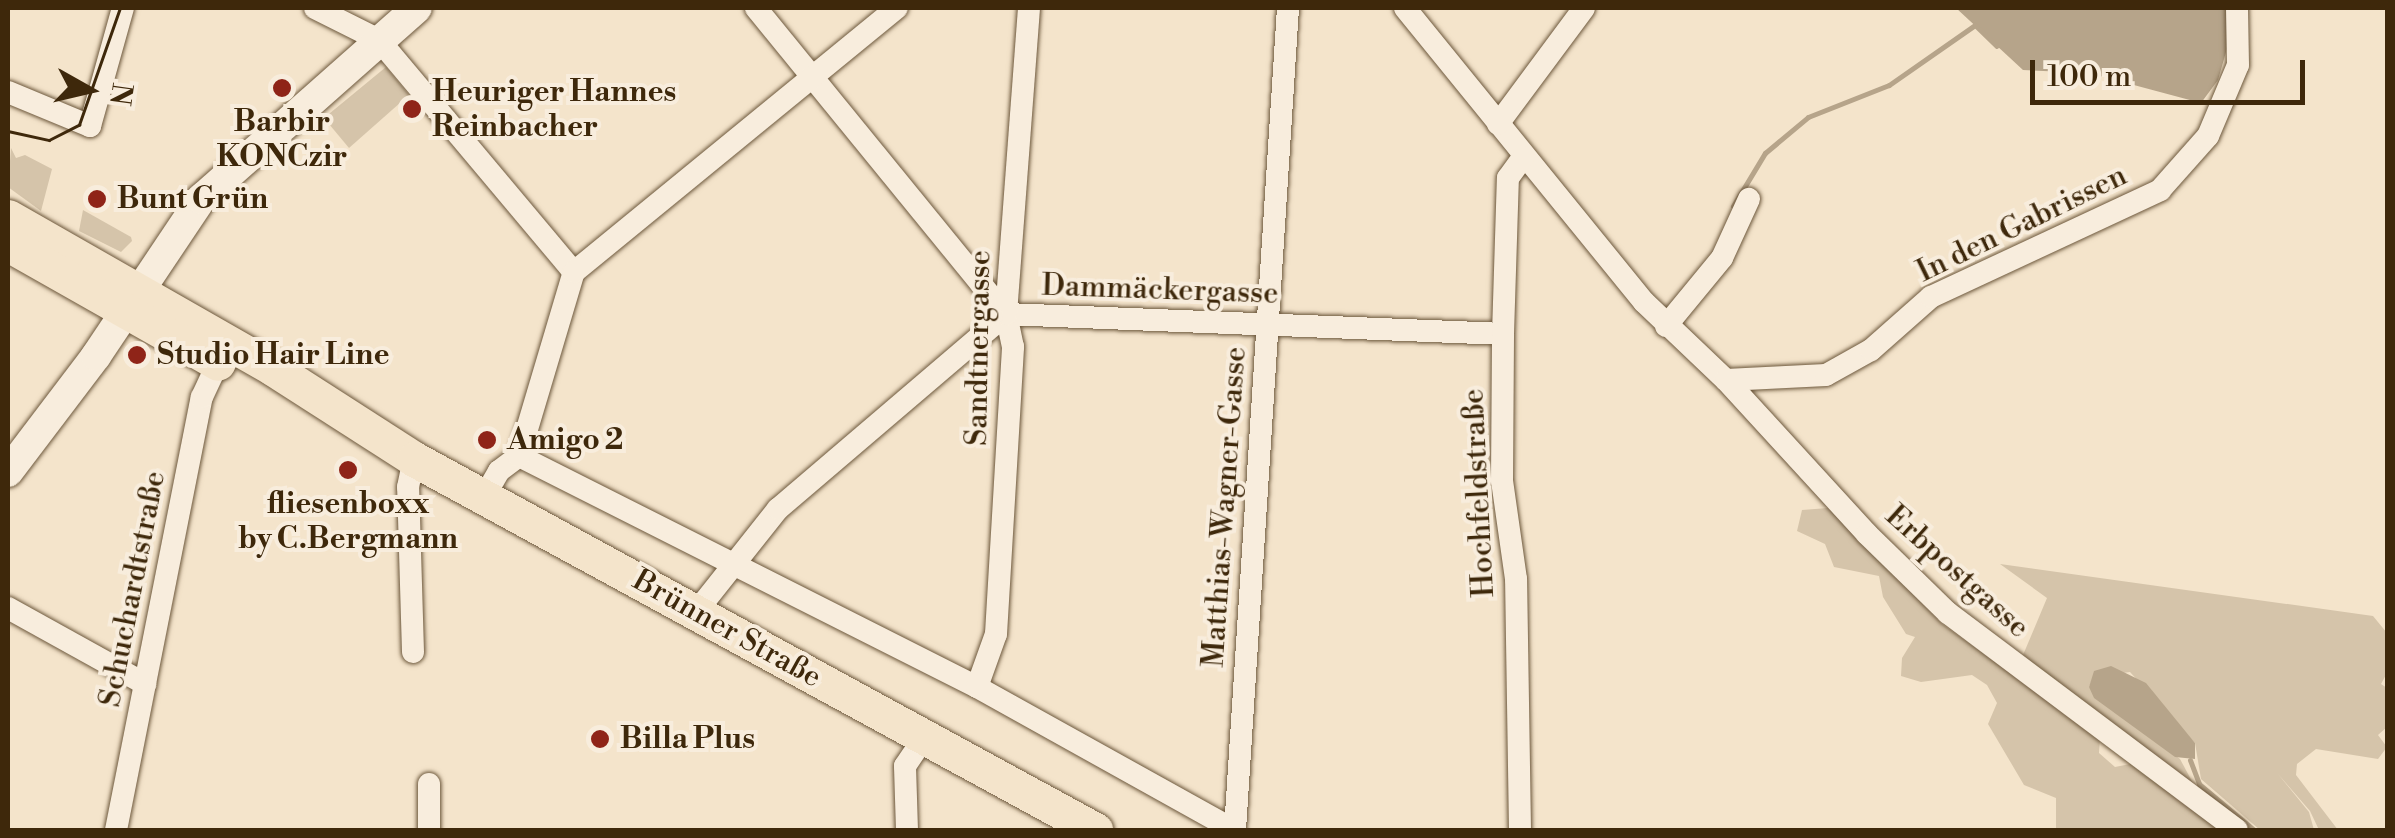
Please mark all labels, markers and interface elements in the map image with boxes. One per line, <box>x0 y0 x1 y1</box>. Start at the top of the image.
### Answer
north arrow <box>40 40 140 140</box>
scale bar <box>2035 40 2310 102</box>
text: 100 m <box>2047 58 2131 96</box>
place label: Heuriger Hannes Reinbacher <box>432 74 676 144</box>
marker: Barbir KONCzir <box>271 77 293 99</box>
text: N <box>101 81 139 108</box>
marker: Heuriger Hannes Reinbacher <box>401 98 423 120</box>
place label: Barbir KONCzir <box>217 104 347 174</box>
street label: In den Gabrissen <box>1911 158 2133 290</box>
place label: Bunt Grün <box>117 181 268 217</box>
marker: Bunt Grün <box>86 188 108 210</box>
street label: Sandtnergasse <box>959 250 999 446</box>
street label: Dammäckergasse <box>1041 268 1279 312</box>
place label: Studio Hair Line <box>157 337 389 373</box>
marker: Studio Hair Line <box>126 344 148 366</box>
street label: Matthias-Wagner-Gasse <box>1196 345 1254 669</box>
street label: Hochfeldstraße <box>1456 388 1502 598</box>
place label: Amigo 2 <box>507 422 623 458</box>
marker: Amigo 2 <box>476 429 498 451</box>
marker: fliesenboxx by C.Bergmann <box>337 459 359 481</box>
street label: Schuchardtstraße <box>92 468 174 710</box>
place label: fliesenboxx by C.Bergmann <box>238 486 458 556</box>
street label: Erbpostgasse <box>1878 498 2036 646</box>
street label: Brünner Straße <box>626 562 828 696</box>
place label: Billa Plus <box>620 721 755 757</box>
marker: Billa Plus <box>589 728 611 750</box>

